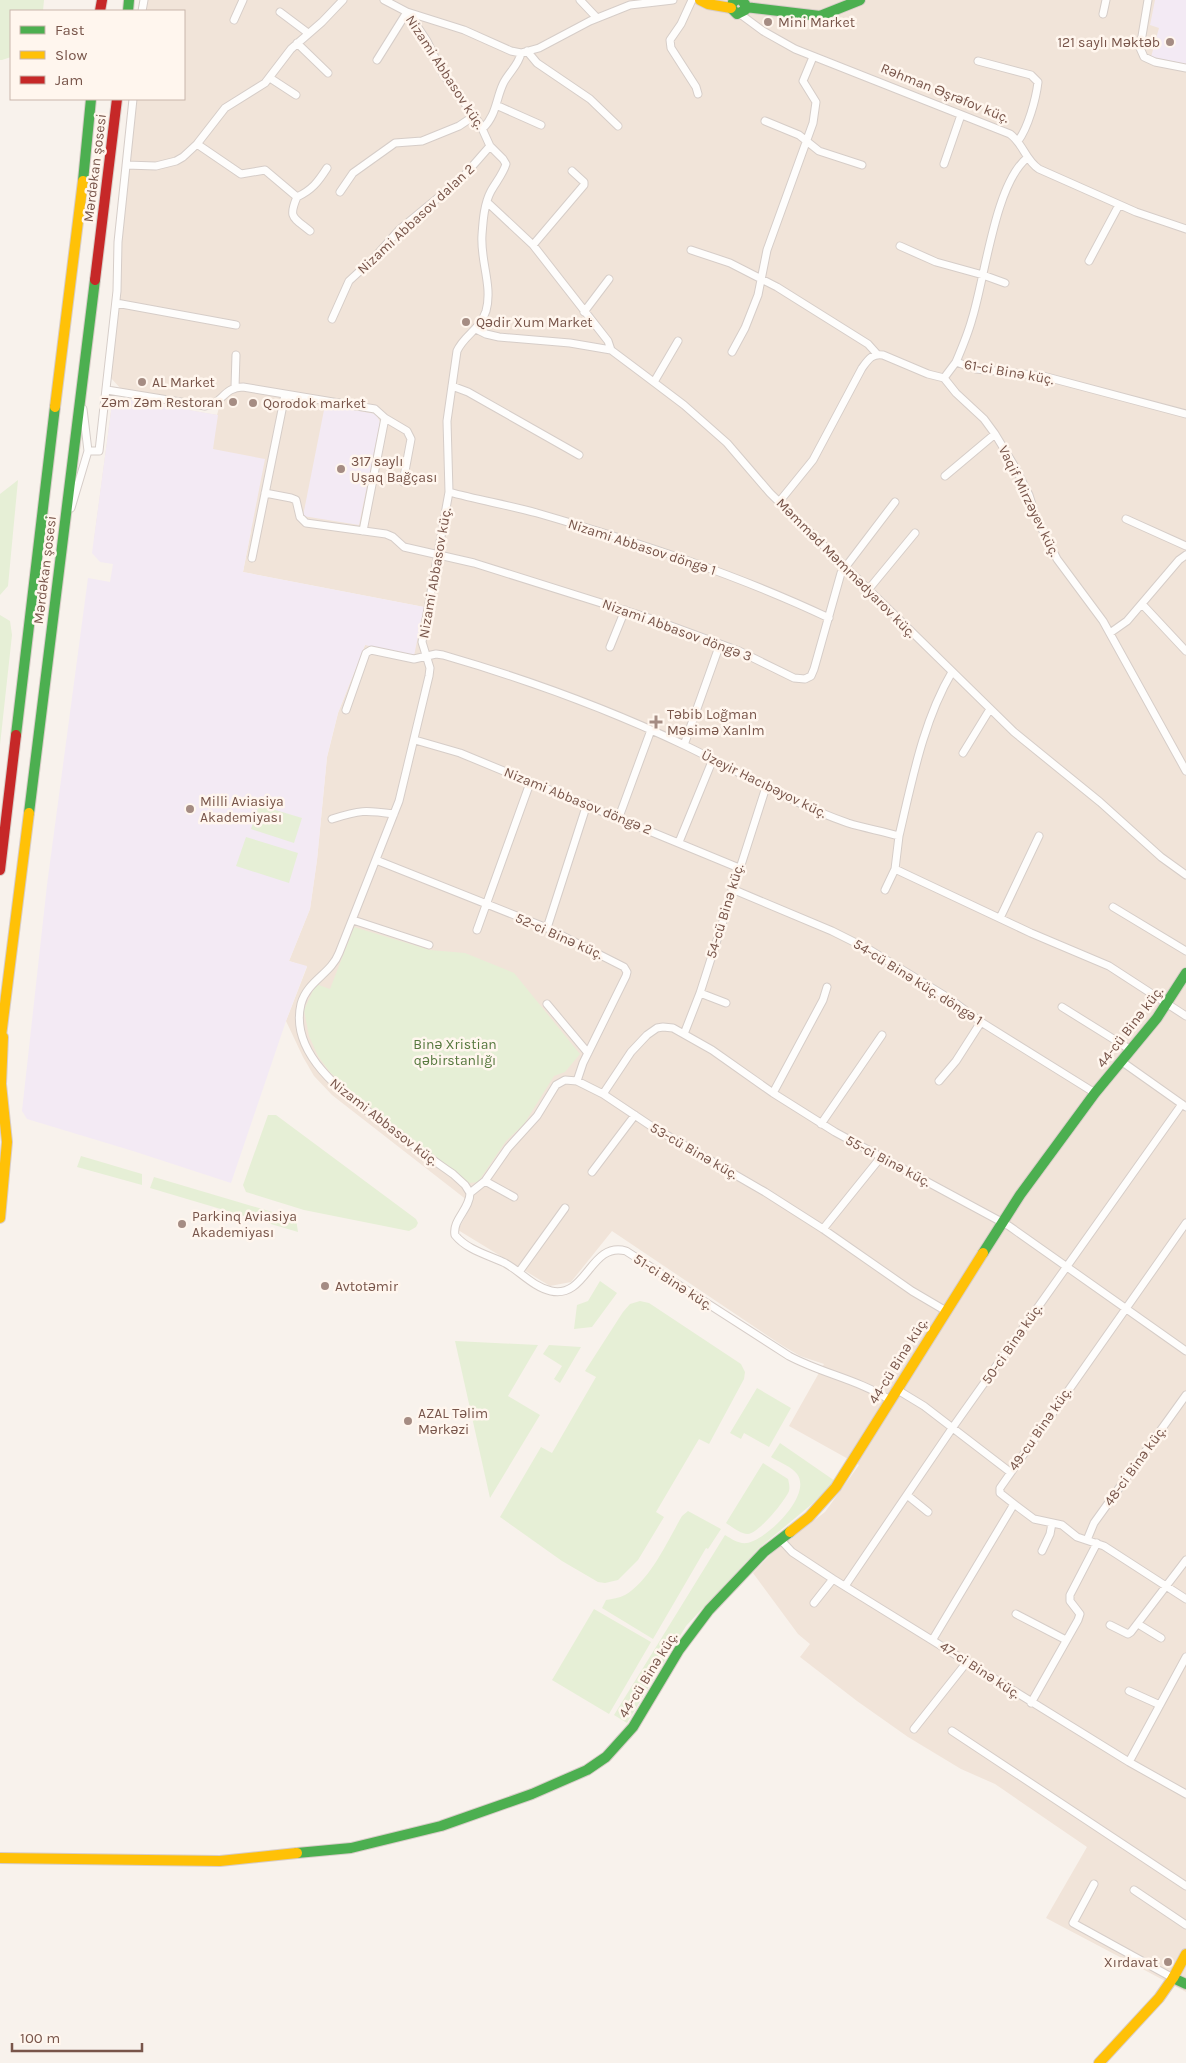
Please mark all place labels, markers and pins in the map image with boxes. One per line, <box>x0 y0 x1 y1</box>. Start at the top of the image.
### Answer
place label: Mini Market <box>778 14 855 31</box>
marker: Mini Market <box>762 16 774 28</box>
place label: 121 saylı Məktəb <box>1057 34 1160 51</box>
marker: 121 saylı Məktəb <box>1164 36 1176 48</box>
place label: Qədir Xum Market <box>476 314 593 331</box>
marker: Qədir Xum Market <box>460 316 472 328</box>
place label: AL Market <box>152 374 215 391</box>
marker: AL Market <box>136 376 148 388</box>
place label: Zəm Zəm Restoran <box>101 394 223 411</box>
place label: Qorodok market <box>263 395 366 412</box>
marker: Zəm Zəm Restoran <box>227 396 239 408</box>
marker: Qorodok market <box>247 397 259 409</box>
place label: 317 saylı Uşaq Bağçası <box>351 453 438 486</box>
marker: 317 saylı Uşaq Bağçası <box>335 463 347 475</box>
place label: Təbib Loğman Məsimə Xanlm <box>667 706 765 739</box>
marker: Təbib Loğman Məsimə Xanlm <box>649 715 663 729</box>
place label: Milli Aviasiya Akademiyası <box>200 793 284 826</box>
marker: Milli Aviasiya Akademiyası <box>184 803 196 815</box>
place label: Parkinq Aviasiya Akademiyası <box>192 1208 297 1241</box>
marker: Parkinq Aviasiya Akademiyası <box>176 1218 188 1230</box>
place label: Avtotəmir <box>335 1278 399 1295</box>
marker: Avtotəmir <box>319 1280 331 1292</box>
place label: AZAL Təlim Mərkəzi <box>418 1405 488 1438</box>
marker: AZAL Təlim Mərkəzi <box>402 1415 414 1427</box>
place label: Xırdavat <box>1104 1954 1158 1971</box>
marker: Xırdavat <box>1162 1956 1174 1968</box>

